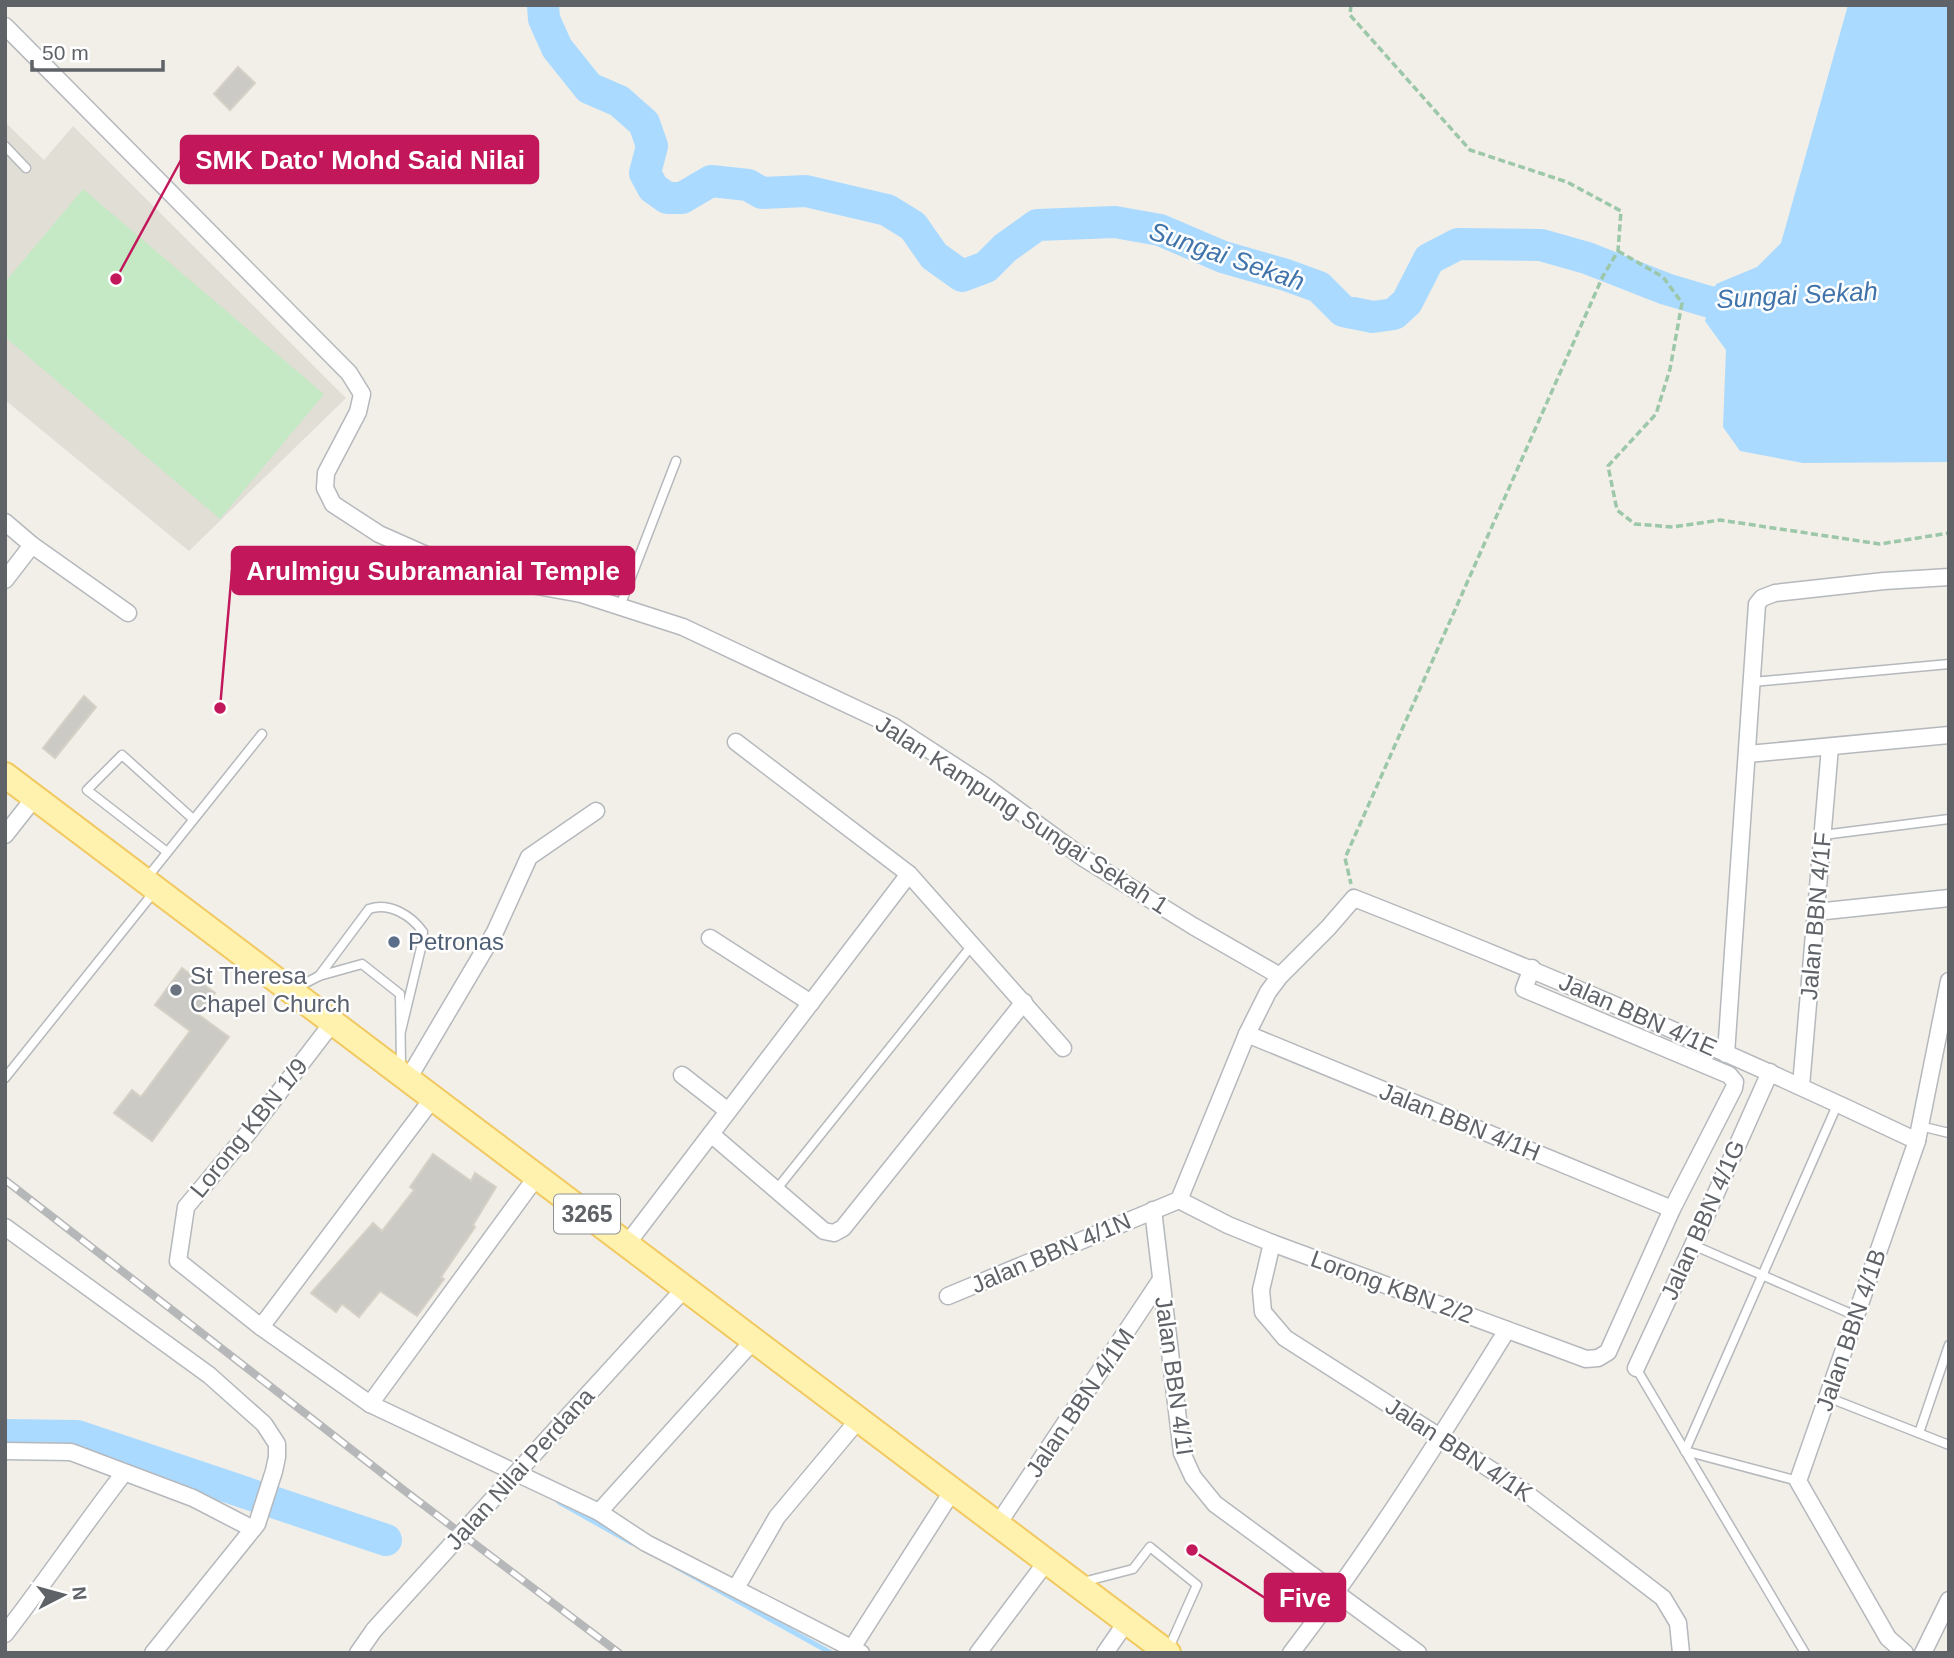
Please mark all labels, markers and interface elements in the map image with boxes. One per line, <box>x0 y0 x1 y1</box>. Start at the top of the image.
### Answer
scale bar <box>32 28 163 72</box>
text: 50 m <box>42 41 89 64</box>
callout: SMK Dato' Mohd Said Nilai <box>181 136 538 183</box>
text: SMK Dato' Mohd Said Nilai <box>195 145 525 175</box>
water label: Sungai Sekah <box>1146 215 1308 297</box>
water label: Sungai Sekah <box>1715 276 1879 314</box>
callout: Arulmigu Subramanial Temple <box>232 547 634 594</box>
text: Arulmigu Subramanial Temple <box>246 556 620 586</box>
street label: Jalan Kampung Sungai Sekah 1 <box>871 710 1173 919</box>
street label: Jalan BBN 4/1F <box>1795 831 1836 1001</box>
place label: Petronas <box>408 928 504 955</box>
marker: Petronas <box>386 934 402 950</box>
place label: St Theresa Chapel Church <box>190 962 350 1017</box>
street label: Jalan BBN 4/1E <box>1555 968 1721 1061</box>
marker: St Theresa Chapel Church <box>168 982 184 998</box>
street label: Lorong KBN 1/9 <box>184 1053 313 1203</box>
street label: Jalan BBN 4/1H <box>1376 1077 1544 1166</box>
street label: Jalan BBN 4/1G <box>1655 1136 1750 1304</box>
road number: 3265 <box>554 1194 620 1233</box>
street label: Jalan BBN 4/1N <box>967 1207 1135 1298</box>
street label: Lorong KBN 2/2 <box>1307 1245 1477 1328</box>
street label: Jalan BBN 4/1B <box>1810 1245 1891 1414</box>
street label: Jalan BBN 4/1I <box>1150 1295 1199 1457</box>
street label: Jalan BBN 4/1M <box>1020 1323 1139 1482</box>
street label: Jalan Nilai Perdana <box>440 1382 600 1555</box>
street label: Jalan BBN 4/1K <box>1381 1392 1538 1507</box>
north arrow <box>28 1560 98 1630</box>
callout: Five <box>1265 1574 1345 1621</box>
text: Five <box>1279 1583 1331 1613</box>
text: N <box>68 1585 91 1601</box>

